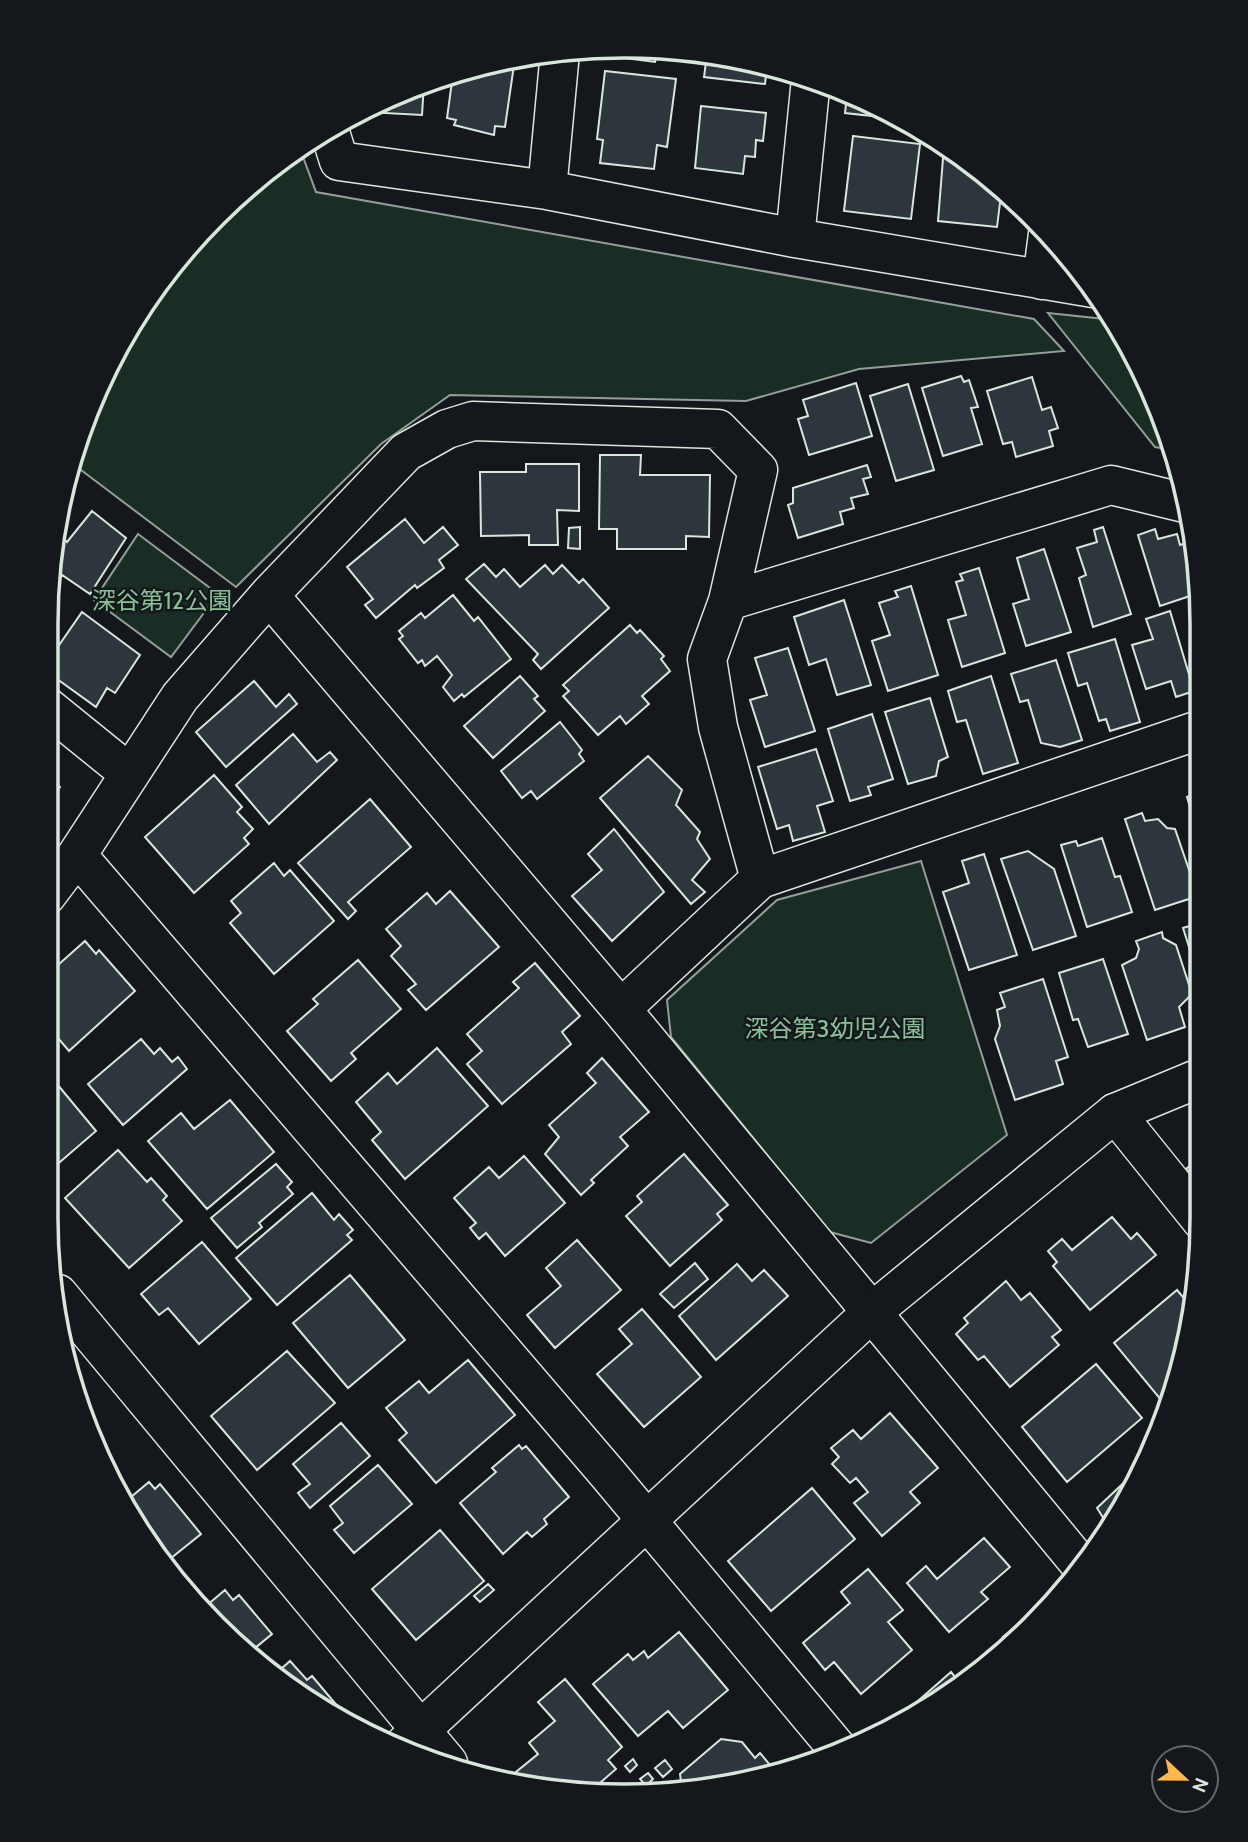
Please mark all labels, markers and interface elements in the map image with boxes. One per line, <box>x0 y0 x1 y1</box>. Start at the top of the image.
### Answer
park label: 深谷第12公園 <box>92 586 232 615</box>
park label: 深谷第3幼児公園 <box>745 1014 925 1043</box>
north arrow <box>1150 1744 1220 1814</box>
text: N <box>1187 1775 1213 1796</box>

